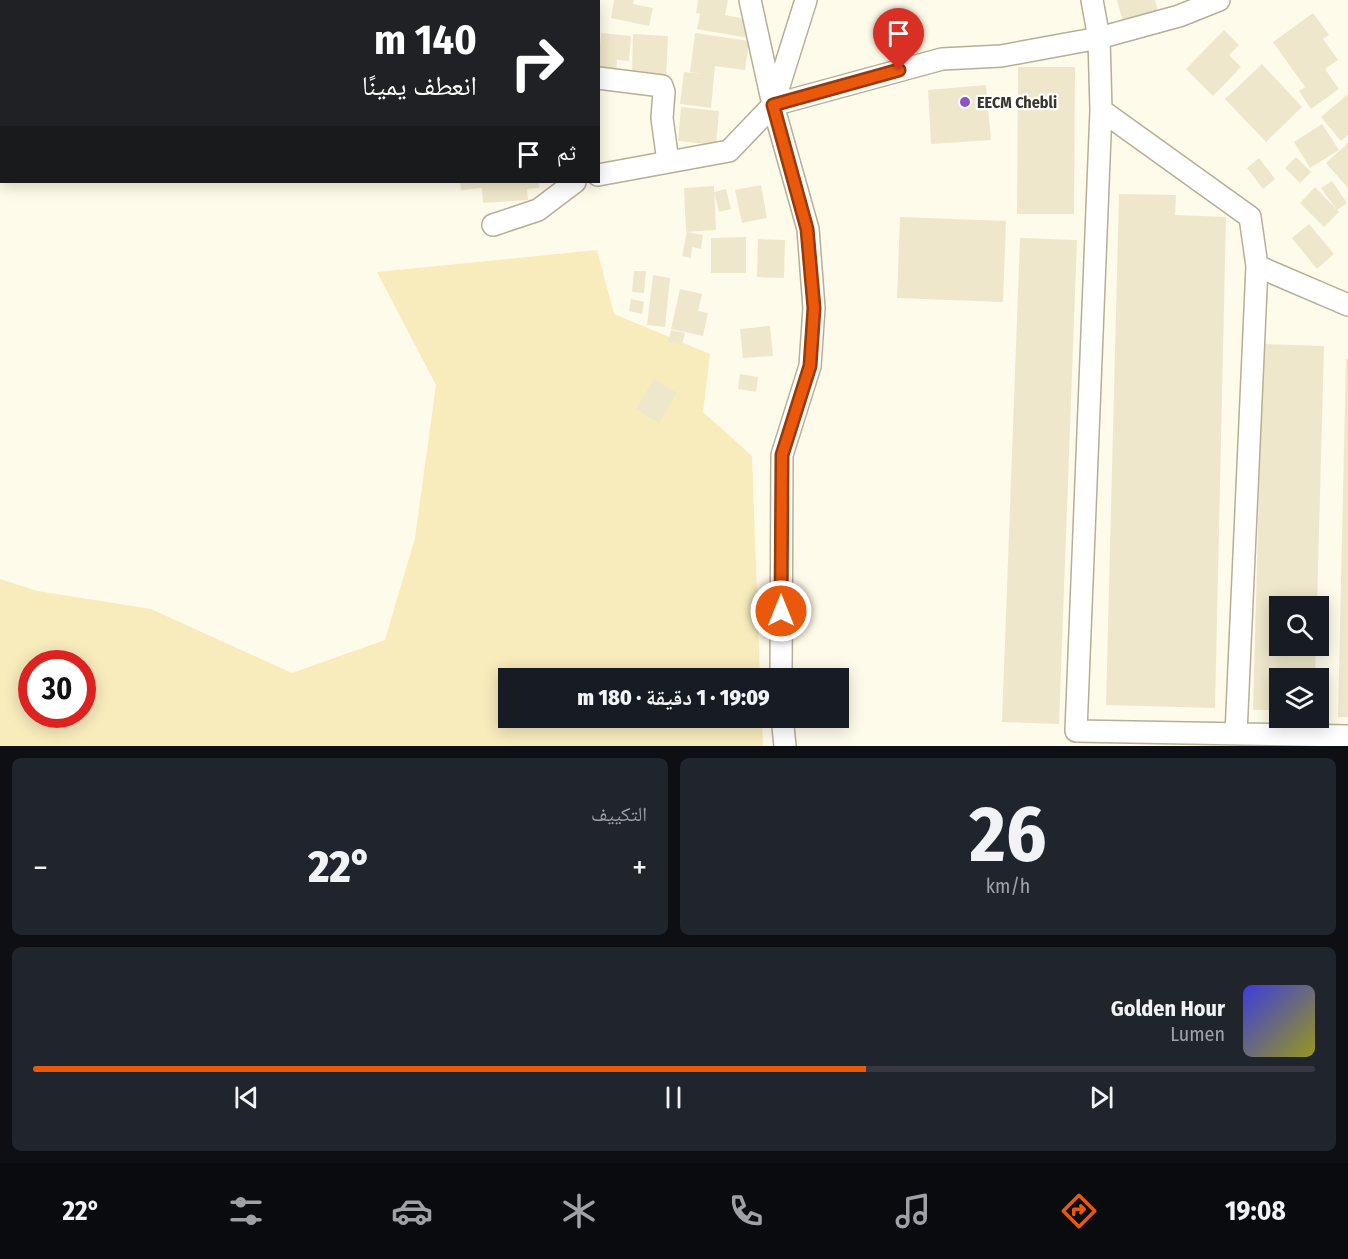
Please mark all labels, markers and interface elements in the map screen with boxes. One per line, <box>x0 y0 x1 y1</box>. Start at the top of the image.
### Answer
pin <box>873 8 924 70</box>
text: 140 m <box>374 15 477 65</box>
icon: arrive <box>882 17 915 50</box>
icon: right <box>498 24 576 102</box>
text: انعطف يمينًا <box>362 70 477 102</box>
place label: EECM Chebli <box>977 93 1057 112</box>
marker: EECM Chebli <box>958 95 972 109</box>
icon: arrive <box>512 138 545 171</box>
text: ثم <box>557 139 576 166</box>
position arrow <box>749 579 813 643</box>
map controls <box>1269 596 1329 728</box>
button: search <box>1269 596 1329 656</box>
speed limit sign: 30 <box>18 650 96 728</box>
button: layers <box>1269 668 1329 728</box>
text: 19:09 · 1 دقيقة · 180 m <box>577 684 770 711</box>
text: 26 <box>970 788 1046 882</box>
text: التكييف <box>591 802 647 826</box>
text: 22° <box>308 840 372 894</box>
text: − <box>33 848 48 888</box>
text: + <box>632 848 647 888</box>
text: km/h <box>986 874 1030 898</box>
text: Golden Hour <box>1111 995 1225 1022</box>
text: Lumen <box>1170 1022 1225 1046</box>
icon: previous <box>230 1081 263 1114</box>
icon: pause <box>657 1081 690 1114</box>
icon: next <box>1085 1081 1118 1114</box>
icon: filters <box>225 1190 267 1232</box>
icon: car <box>391 1190 433 1232</box>
icon: climate <box>558 1190 600 1232</box>
icon: phone <box>725 1190 767 1232</box>
icon: music <box>892 1190 934 1232</box>
icon: directions <box>1058 1190 1100 1232</box>
text: 22° <box>62 1195 100 1227</box>
text: 19:08 <box>1225 1195 1286 1227</box>

